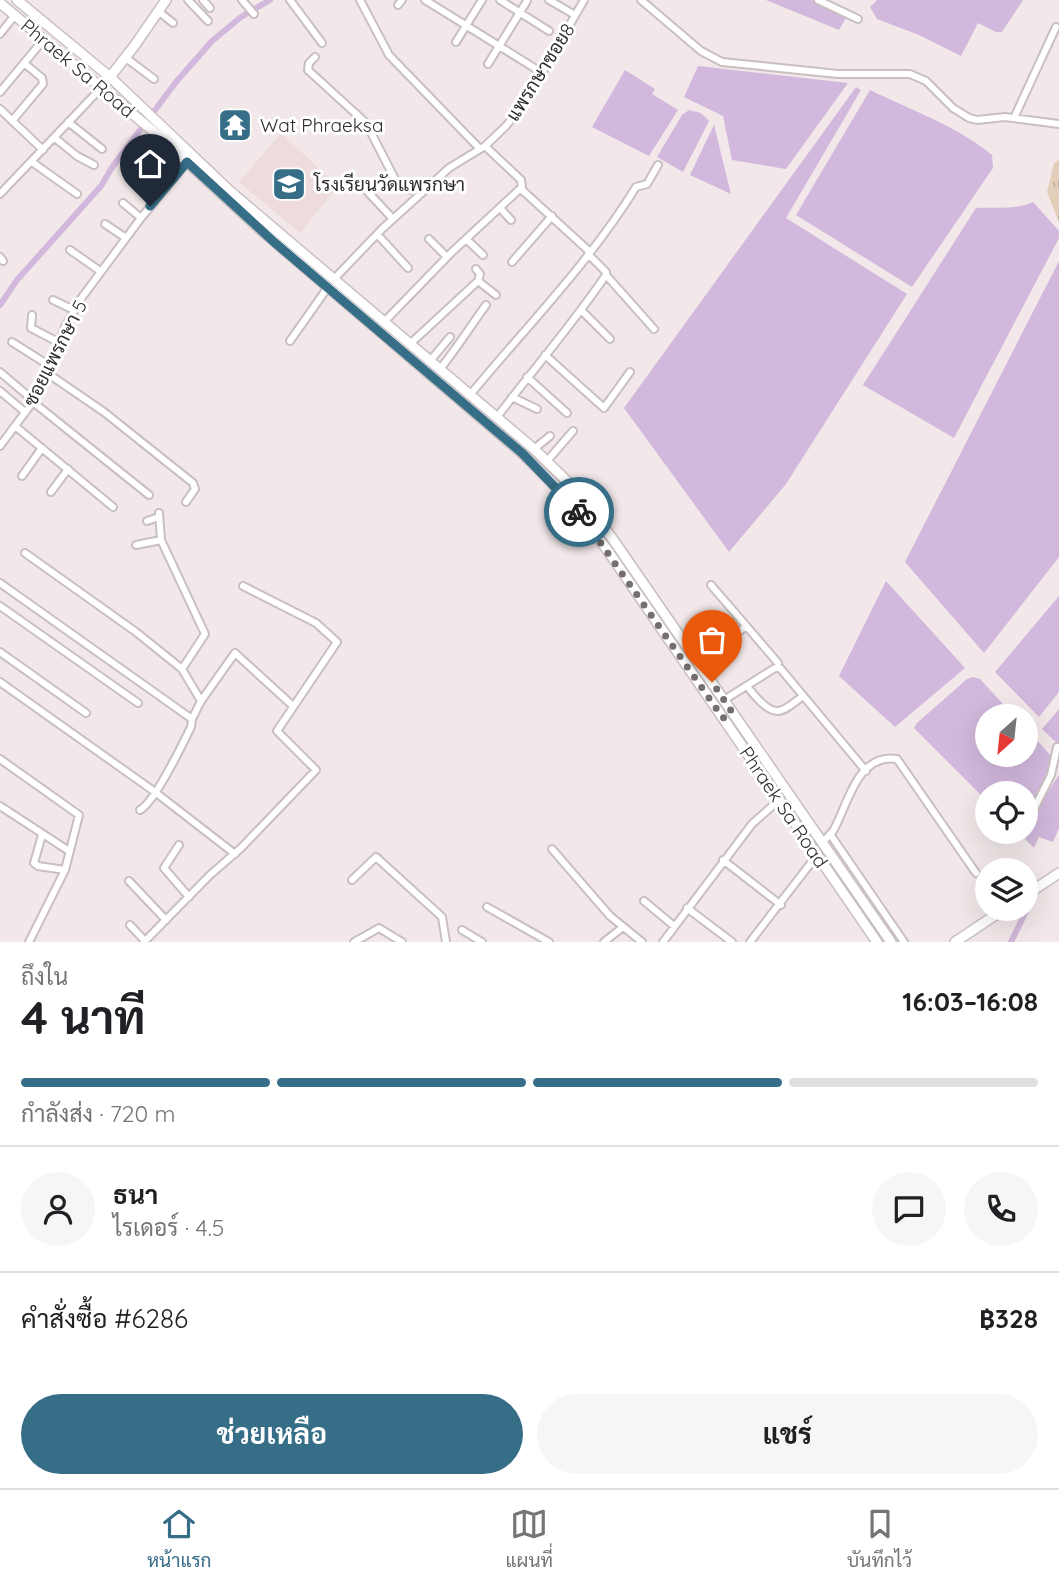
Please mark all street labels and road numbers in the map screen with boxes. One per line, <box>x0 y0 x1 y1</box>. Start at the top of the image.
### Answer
street label: Phraek Sa Road <box>16 13 140 123</box>
street label: แพรกษาซอย8 <box>500 19 580 125</box>
street label: ซอยแพรกษา 5 <box>18 296 92 410</box>
street label: Phraek Sa Road <box>735 742 833 872</box>

